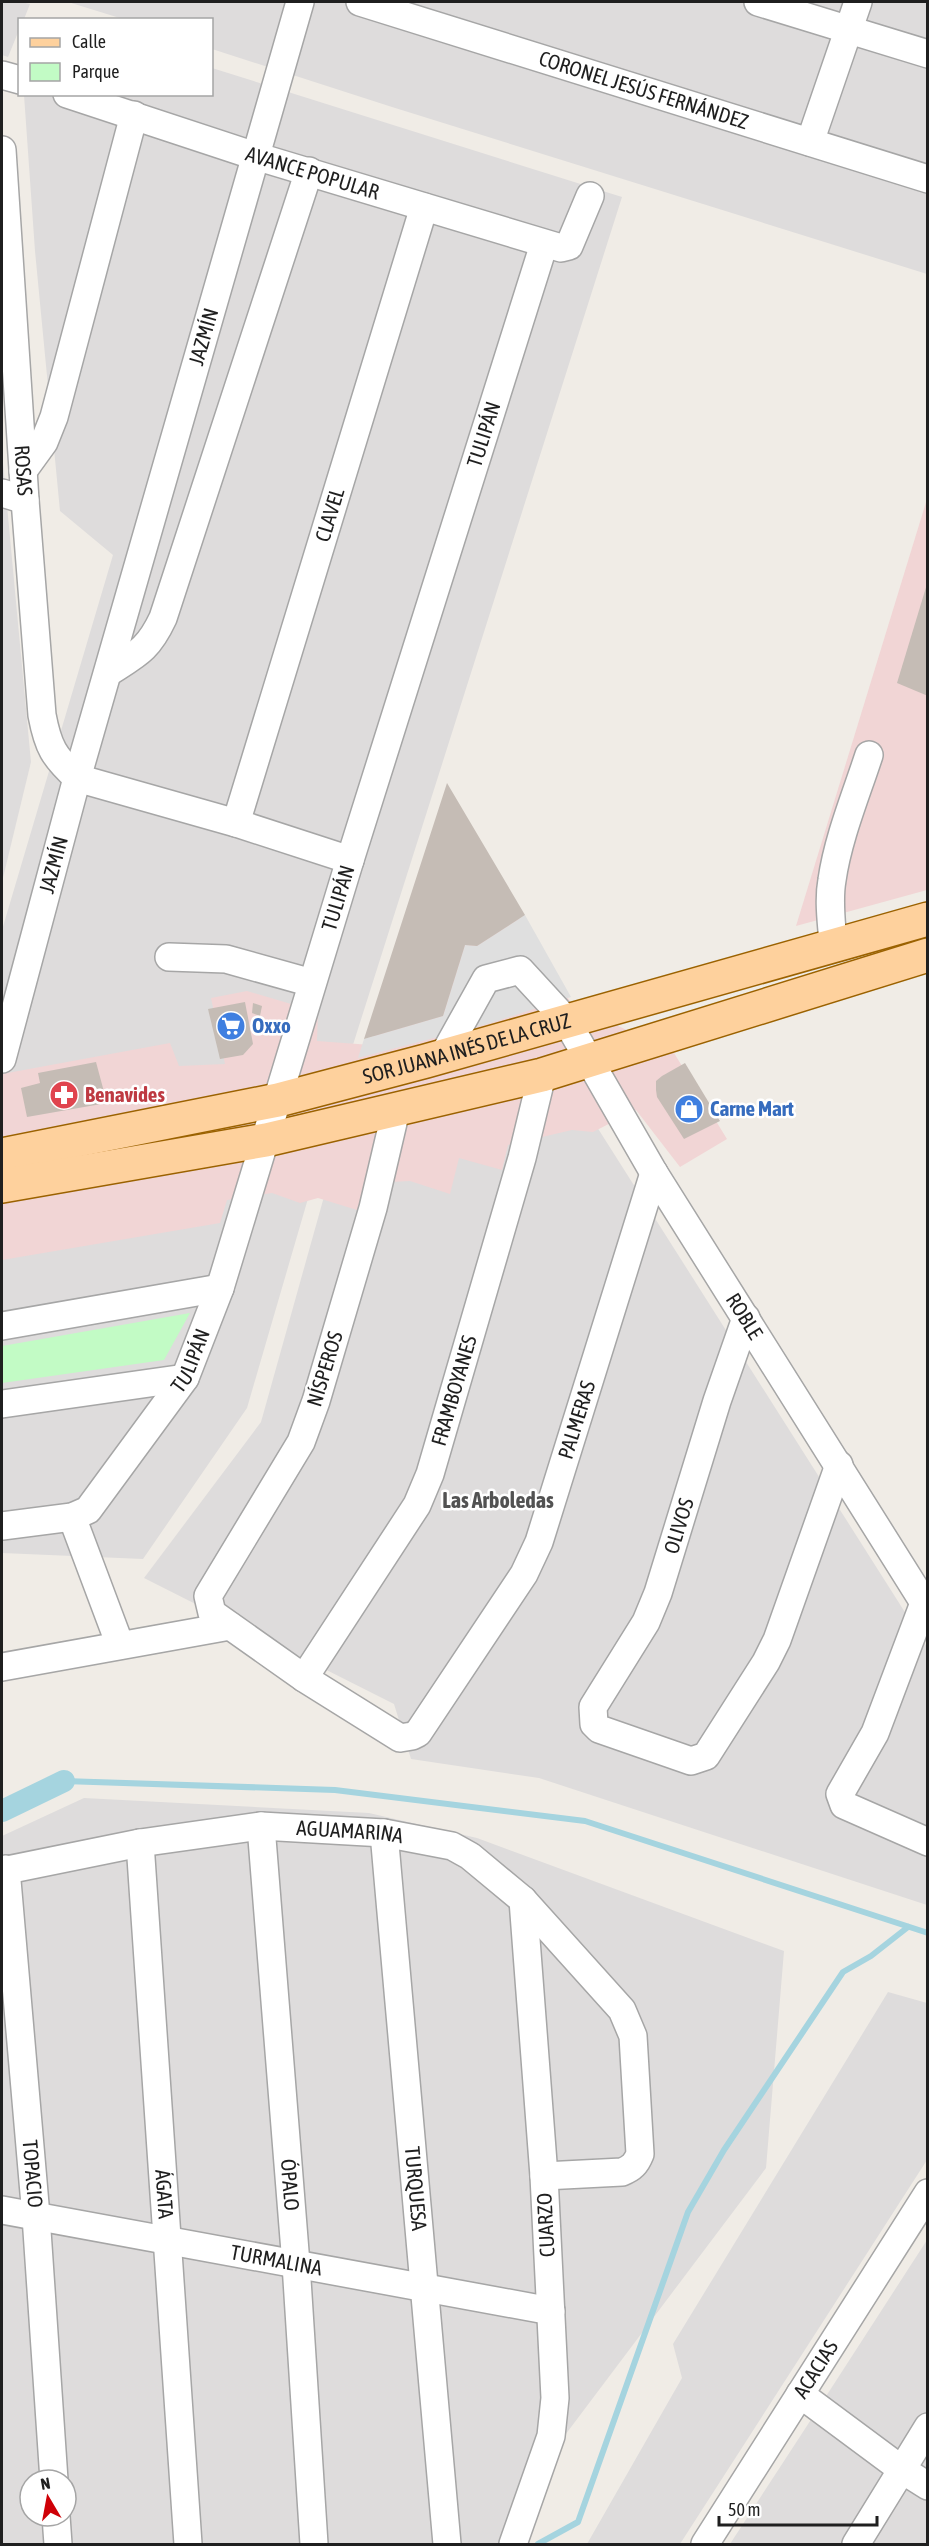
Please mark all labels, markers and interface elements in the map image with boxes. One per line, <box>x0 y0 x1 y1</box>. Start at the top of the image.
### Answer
legend <box>18 18 213 96</box>
text: Calle <box>72 31 106 52</box>
street label: CORONEL JESÚS FERNÁNDEZ <box>536 46 751 133</box>
text: Parque <box>72 61 120 82</box>
street label: AVANCE POPULAR <box>243 141 383 204</box>
street label: JAZMÍN <box>183 305 222 368</box>
street label: TULIPÁN <box>462 398 505 470</box>
street label: ROSAS <box>10 444 38 496</box>
street label: CLAVEL <box>310 485 349 544</box>
street label: JAZMÍN <box>34 833 72 896</box>
street label: TULIPÁN <box>316 862 359 933</box>
street label: SOR JUANA INÉS DE LA CRUZ <box>360 1008 573 1088</box>
supermarket icon: Oxxo <box>215 1010 247 1042</box>
place label: Oxxo <box>252 1013 291 1037</box>
pharmacy icon: Benavides <box>48 1079 80 1111</box>
place label: Benavides <box>85 1082 165 1106</box>
shop icon: Carne Mart <box>673 1093 705 1125</box>
place label: Carne Mart <box>710 1096 794 1120</box>
street label: ROBLE <box>722 1288 768 1343</box>
street label: TULIPÁN <box>165 1325 214 1397</box>
street label: NÍSPEROS <box>301 1328 347 1409</box>
street label: FRAMBOYANES <box>426 1332 481 1448</box>
street label: PALMERAS <box>553 1377 600 1462</box>
district label: Las Arboledas <box>442 1487 554 1513</box>
street label: OLIVOS <box>658 1495 698 1556</box>
street label: AGUAMARINA <box>296 1815 406 1848</box>
street label: TOPACIO <box>18 2139 48 2209</box>
street label: TURQUESA <box>401 2145 432 2232</box>
street label: ÓPALO <box>277 2158 305 2212</box>
street label: ÁGATA <box>151 2169 179 2220</box>
street label: CUARZO <box>531 2192 559 2258</box>
street label: TURMALINA <box>229 2239 325 2280</box>
street label: ACACIAS <box>788 2335 843 2402</box>
north arrow <box>18 2468 78 2528</box>
text: N <box>39 2474 52 2493</box>
scale bar <box>719 2489 876 2527</box>
text: 50 m <box>728 2499 760 2520</box>

